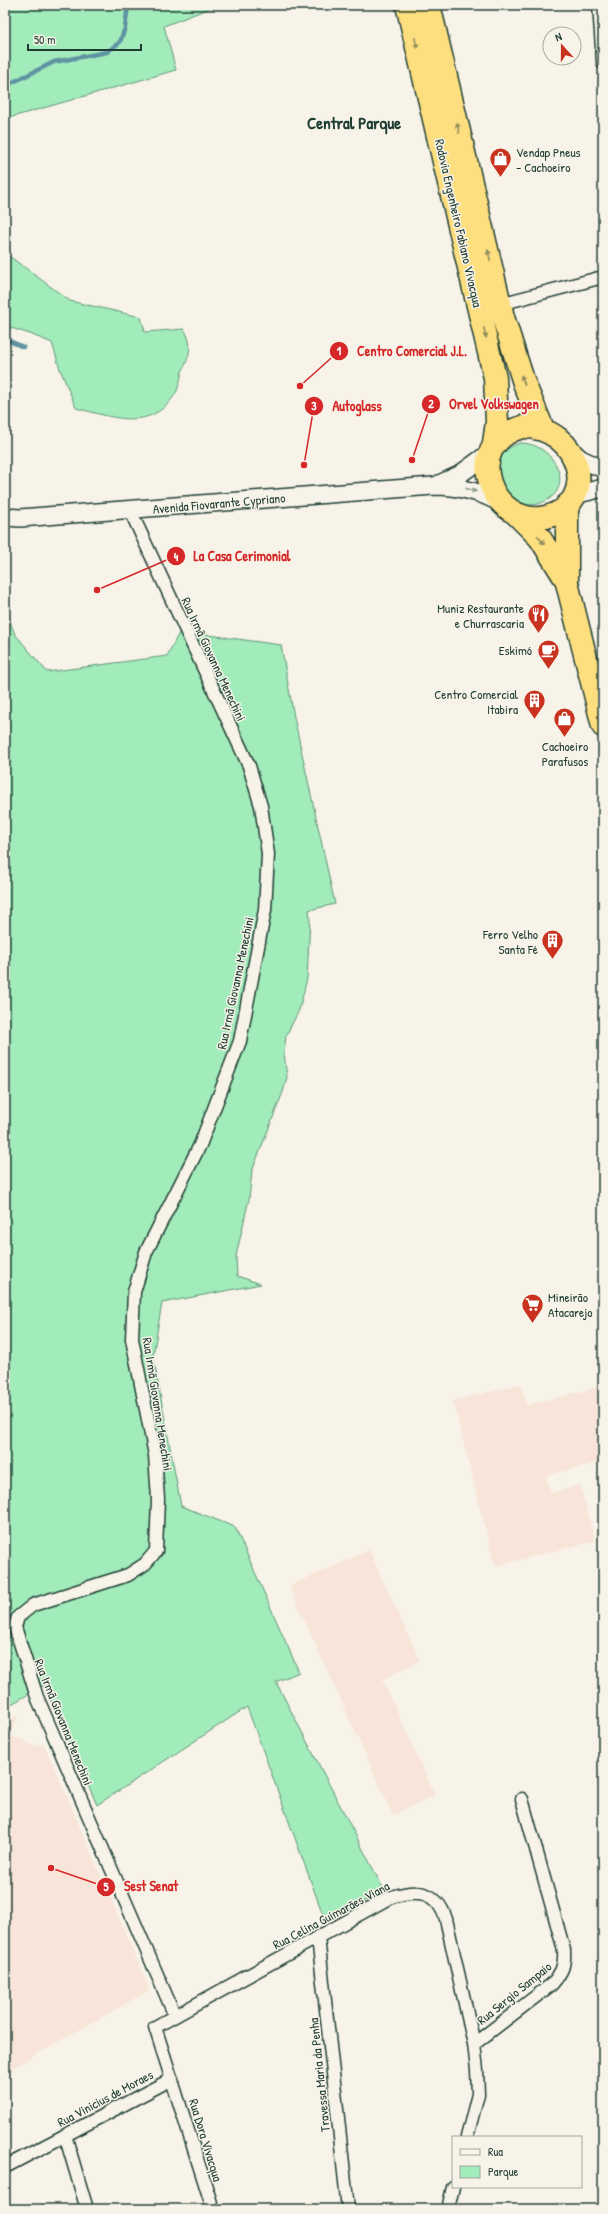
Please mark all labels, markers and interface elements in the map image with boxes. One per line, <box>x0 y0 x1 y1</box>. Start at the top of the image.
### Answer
scale bar <box>28 26 141 52</box>
north arrow <box>542 26 582 66</box>
text: N <box>553 29 564 44</box>
text: 50 m <box>34 31 55 48</box>
one-way arrow <box>414 37 420 49</box>
district label: Central Parque <box>307 111 401 135</box>
one-way arrow <box>455 122 461 134</box>
street label: Rodovia Engenheiro Fabiano Vivacqua <box>431 137 487 309</box>
place label: Vendap Pneus - Cachoeiro <box>516 143 581 176</box>
shop icon: Vendap Pneus - Cachoeiro <box>488 146 514 179</box>
one-way arrow <box>485 249 491 261</box>
one-way arrow <box>482 327 488 339</box>
callout: Centro Comercial J.L. <box>329 338 475 364</box>
text: Centro Comercial J.L. <box>357 341 467 360</box>
text: 1 <box>337 342 342 359</box>
one-way arrow <box>520 374 526 386</box>
callout: Orvel Volkswagen <box>421 391 547 417</box>
callout: Autoglass <box>304 393 389 419</box>
text: Orvel Volkswagen <box>449 394 539 415</box>
text: 2 <box>428 395 434 412</box>
text: Autoglass <box>332 396 382 417</box>
text: 3 <box>311 397 317 414</box>
one-way arrow <box>466 487 478 493</box>
street label: Avenida Fiovarante Cypriano <box>152 488 286 518</box>
one-way arrow <box>537 534 545 545</box>
callout: La Casa Cerimonial <box>166 543 299 569</box>
text: La Casa Cerimonial <box>194 546 291 565</box>
text: 4 <box>174 548 179 565</box>
street label: Rua Irmã Giovanna Menechini <box>177 594 251 724</box>
place label: Muniz Restaurante e Churrascaria <box>437 599 524 632</box>
restaurant icon: Muniz Restaurante e Churrascaria <box>526 602 552 635</box>
cafe icon: Eskimó <box>535 637 561 670</box>
place label: Eskimó <box>499 641 532 659</box>
place label: Centro Comercial Itabira <box>434 685 519 718</box>
building icon: Centro Comercial Itabira <box>521 688 547 721</box>
shop icon: Cachoeiro Parafusos <box>552 705 578 738</box>
place label: Cachoeiro Parafusos <box>542 737 588 770</box>
street label: Rua Irmã Giovanna Menechini <box>212 915 258 1051</box>
place label: Ferro Velho Santa Fé <box>482 925 538 958</box>
building icon: Ferro Velho Santa Fé <box>540 928 566 961</box>
place label: Mineirão Atacarejo <box>548 1288 593 1321</box>
supermarket icon: Mineirão Atacarejo <box>519 1291 545 1324</box>
street label: Rua Irmã Giovanna Menechini <box>139 1336 177 1472</box>
street label: Rua Irmã Giovanna Menechini <box>30 1656 98 1788</box>
callout: Sest Senat <box>96 1874 186 1900</box>
text: Sest Senat <box>124 1876 179 1895</box>
street label: Rua Celina Guimarães Viana <box>270 1877 392 1953</box>
text: 5 <box>103 1878 109 1895</box>
street label: Rua Sergio Sampaio <box>473 1957 555 2029</box>
street label: Travessa Maria da Penha <box>304 2017 334 2133</box>
street label: Rua Vinicius de Moraes <box>54 2065 156 2131</box>
street label: Rua Dora Vivacqua <box>185 2096 227 2184</box>
legend <box>452 2136 582 2188</box>
text: Rua <box>488 2143 503 2160</box>
text: Parque <box>488 2163 518 2180</box>

